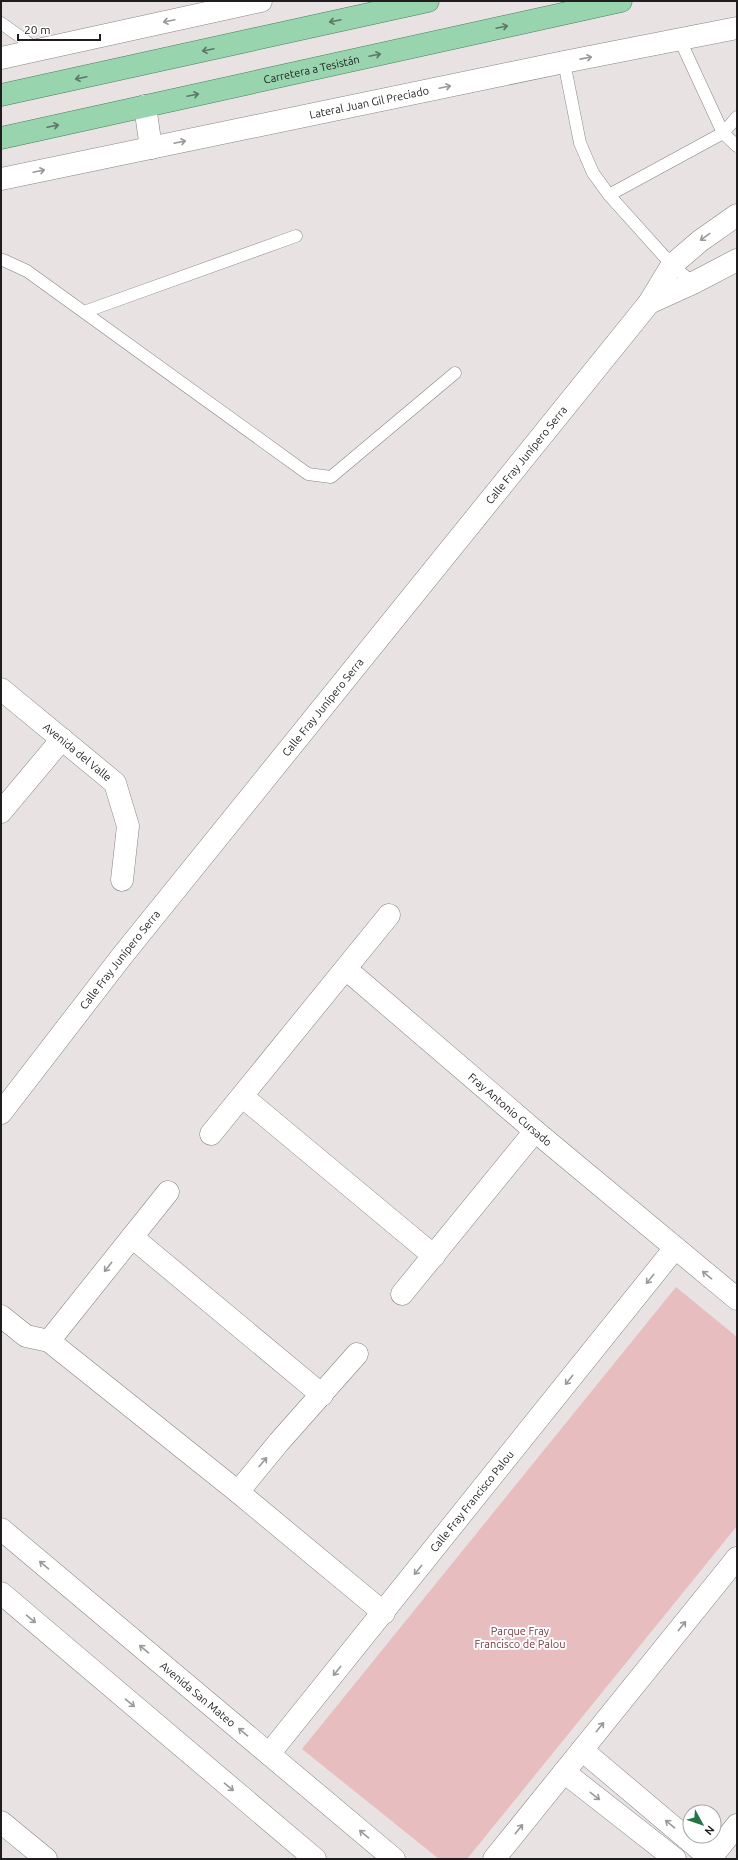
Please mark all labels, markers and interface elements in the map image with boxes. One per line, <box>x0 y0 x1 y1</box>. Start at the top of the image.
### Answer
scale bar <box>18 16 100 42</box>
one-way arrow <box>162 18 175 26</box>
one-way arrow <box>329 18 342 26</box>
text: 20 m <box>24 23 51 36</box>
one-way arrow <box>495 23 508 31</box>
one-way arrow <box>202 46 215 54</box>
one-way arrow <box>368 51 381 59</box>
street label: Carretera a Tesistán <box>262 53 361 86</box>
one-way arrow <box>579 54 592 62</box>
one-way arrow <box>75 74 88 82</box>
one-way arrow <box>438 83 451 91</box>
street label: Lateral Juan Gil Preciado <box>308 84 430 121</box>
one-way arrow <box>187 91 200 99</box>
one-way arrow <box>46 122 59 130</box>
one-way arrow <box>173 138 186 146</box>
one-way arrow <box>32 167 45 175</box>
one-way arrow <box>700 233 711 242</box>
street label: Calle Fray Junípero Serra <box>483 404 569 506</box>
street label: Calle Fray Junípero Serra <box>280 656 366 758</box>
street label: Avenida del Valle <box>41 721 114 783</box>
street label: Calle Fray Junípero Serra <box>77 908 162 1011</box>
street label: Fray Antonio Cursado <box>466 1071 554 1148</box>
one-way arrow <box>104 1262 112 1273</box>
one-way arrow <box>701 1270 712 1279</box>
one-way arrow <box>646 1273 655 1284</box>
one-way arrow <box>565 1375 573 1386</box>
street label: Calle Fray Francisco Palou <box>428 1448 516 1554</box>
one-way arrow <box>258 1456 267 1467</box>
one-way arrow <box>39 1561 50 1570</box>
one-way arrow <box>414 1564 423 1575</box>
one-way arrow <box>25 1614 36 1623</box>
one-way arrow <box>678 1621 686 1632</box>
park label: Parque Fray Francisco de Palou <box>474 1625 566 1650</box>
one-way arrow <box>138 1644 149 1653</box>
street label: Avenida San Mateo <box>158 1659 238 1729</box>
one-way arrow <box>332 1665 341 1676</box>
one-way arrow <box>125 1698 135 1707</box>
one-way arrow <box>596 1722 605 1733</box>
one-way arrow <box>238 1728 249 1737</box>
one-way arrow <box>224 1782 235 1791</box>
one-way arrow <box>589 1792 600 1801</box>
north arrow <box>682 1804 722 1844</box>
one-way arrow <box>664 1819 675 1828</box>
one-way arrow <box>514 1823 523 1834</box>
text: N <box>702 1823 717 1837</box>
one-way arrow <box>359 1829 370 1838</box>

